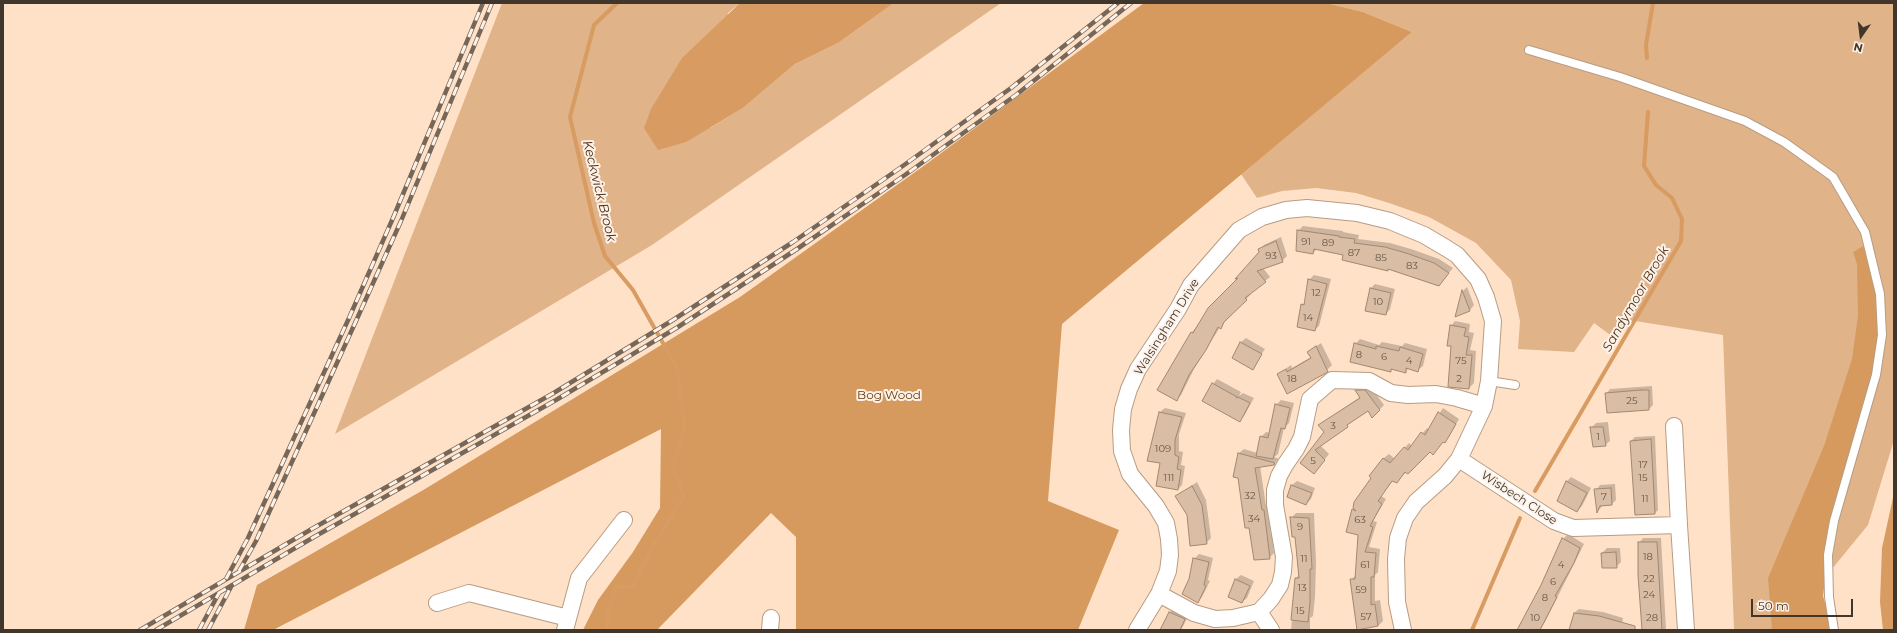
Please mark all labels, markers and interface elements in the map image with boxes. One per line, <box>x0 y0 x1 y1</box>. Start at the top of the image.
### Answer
north arrow <box>1841 16 1881 56</box>
text: N <box>1852 40 1864 56</box>
water label: Keckwick Brook <box>579 139 619 243</box>
house number: 91 <box>1301 236 1311 248</box>
house number: 89 <box>1322 237 1334 249</box>
water label: Sandymoor Brook <box>1599 244 1673 354</box>
house number: 87 <box>1348 247 1360 259</box>
house number: 93 <box>1265 250 1277 262</box>
house number: 85 <box>1375 252 1387 264</box>
house number: 83 <box>1406 260 1418 272</box>
street label: Walsingham Drive <box>1132 276 1202 378</box>
house number: 12 <box>1311 287 1321 299</box>
house number: 10 <box>1373 296 1383 308</box>
house number: 14 <box>1303 312 1313 324</box>
house number: 8 <box>1356 349 1362 361</box>
house number: 6 <box>1381 351 1387 363</box>
house number: 4 <box>1406 355 1412 367</box>
house number: 75 <box>1455 355 1467 367</box>
house number: 18 <box>1287 373 1297 385</box>
house number: 2 <box>1456 373 1462 385</box>
park label: Bog Wood <box>857 388 921 402</box>
house number: 25 <box>1626 395 1638 407</box>
house number: 3 <box>1330 420 1336 432</box>
house number: 1 <box>1596 431 1600 443</box>
house number: 109 <box>1155 443 1171 455</box>
house number: 5 <box>1310 455 1316 467</box>
house number: 17 <box>1638 459 1648 471</box>
street label: Wisbech Close <box>1478 468 1560 528</box>
house number: 111 <box>1164 472 1174 484</box>
house number: 15 <box>1638 472 1648 484</box>
house number: 32 <box>1244 490 1256 502</box>
house number: 7 <box>1601 491 1607 503</box>
house number: 11 <box>1641 493 1649 505</box>
house number: 34 <box>1248 513 1260 525</box>
house number: 63 <box>1354 514 1366 526</box>
house number: 9 <box>1297 521 1303 533</box>
house number: 18 <box>1643 551 1653 563</box>
house number: 11 <box>1300 553 1308 565</box>
house number: 61 <box>1360 559 1370 571</box>
house number: 4 <box>1558 559 1564 571</box>
house number: 22 <box>1643 573 1655 585</box>
house number: 6 <box>1550 576 1556 588</box>
house number: 13 <box>1297 582 1307 594</box>
house number: 59 <box>1355 584 1367 596</box>
house number: 24 <box>1643 589 1655 601</box>
scale bar <box>1753 591 1855 617</box>
house number: 8 <box>1542 592 1548 604</box>
text: 50 m <box>1758 598 1789 613</box>
house number: 15 <box>1295 605 1305 617</box>
house number: 57 <box>1360 611 1372 623</box>
house number: 10 <box>1530 612 1540 624</box>
house number: 28 <box>1646 612 1658 624</box>

